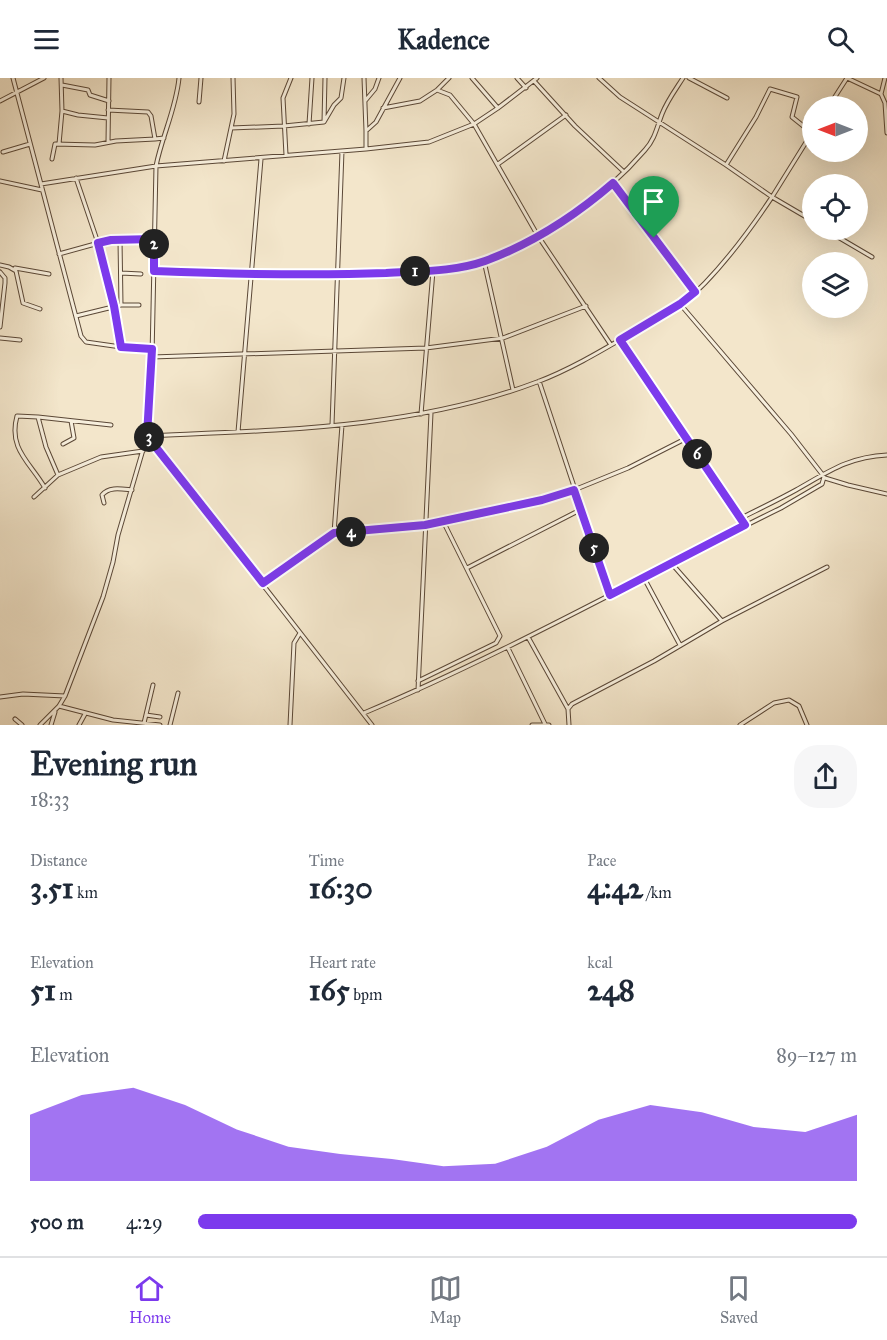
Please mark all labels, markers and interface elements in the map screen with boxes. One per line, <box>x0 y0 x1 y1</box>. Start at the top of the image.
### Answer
icon: menu <box>30 23 63 56</box>
text: Kadence <box>397 23 490 56</box>
icon: search <box>824 23 857 56</box>
north arrow <box>802 96 868 162</box>
map controls <box>802 96 868 318</box>
button: locate <box>802 174 868 240</box>
pin <box>628 176 679 238</box>
icon: arrive <box>637 185 670 218</box>
pin: 2 <box>139 229 169 259</box>
text: 2 <box>150 234 158 253</box>
button: layers <box>802 252 868 318</box>
pin: 1 <box>400 256 430 286</box>
text: 1 <box>412 261 418 280</box>
pin: 3 <box>134 422 164 452</box>
text: 3 <box>146 427 152 446</box>
pin: 6 <box>682 439 712 469</box>
text: 6 <box>693 444 701 463</box>
pin: 4 <box>336 517 366 547</box>
text: 4 <box>347 522 355 541</box>
pin: 5 <box>579 533 609 563</box>
text: 5 <box>590 538 598 557</box>
text: Evening run <box>30 744 197 784</box>
button: share <box>794 745 857 808</box>
text: 18:33 <box>30 787 70 811</box>
text: Distance <box>30 851 87 870</box>
text: Time <box>309 851 344 870</box>
text: Pace <box>587 851 616 870</box>
text: 3.51 <box>30 870 74 906</box>
text: 16:30 <box>309 870 373 906</box>
text: 4:42 <box>587 870 643 906</box>
text: km <box>74 883 98 902</box>
text: /km <box>643 883 672 902</box>
text: Elevation <box>30 953 94 972</box>
text: Heart rate <box>309 953 376 972</box>
text: kcal <box>587 953 612 972</box>
text: 51 <box>30 972 56 1008</box>
text: 165 <box>309 972 350 1008</box>
text: 248 <box>587 972 635 1008</box>
text: m <box>56 985 73 1004</box>
text: bpm <box>350 985 382 1004</box>
text: Elevation <box>30 1043 109 1067</box>
text: 89–127 m <box>776 1043 857 1067</box>
text: 500 m <box>30 1210 84 1234</box>
text: 4:29 <box>126 1210 163 1234</box>
tab: Home <box>129 1272 171 1327</box>
tab: Map <box>429 1272 462 1327</box>
tab: Saved <box>720 1272 758 1327</box>

